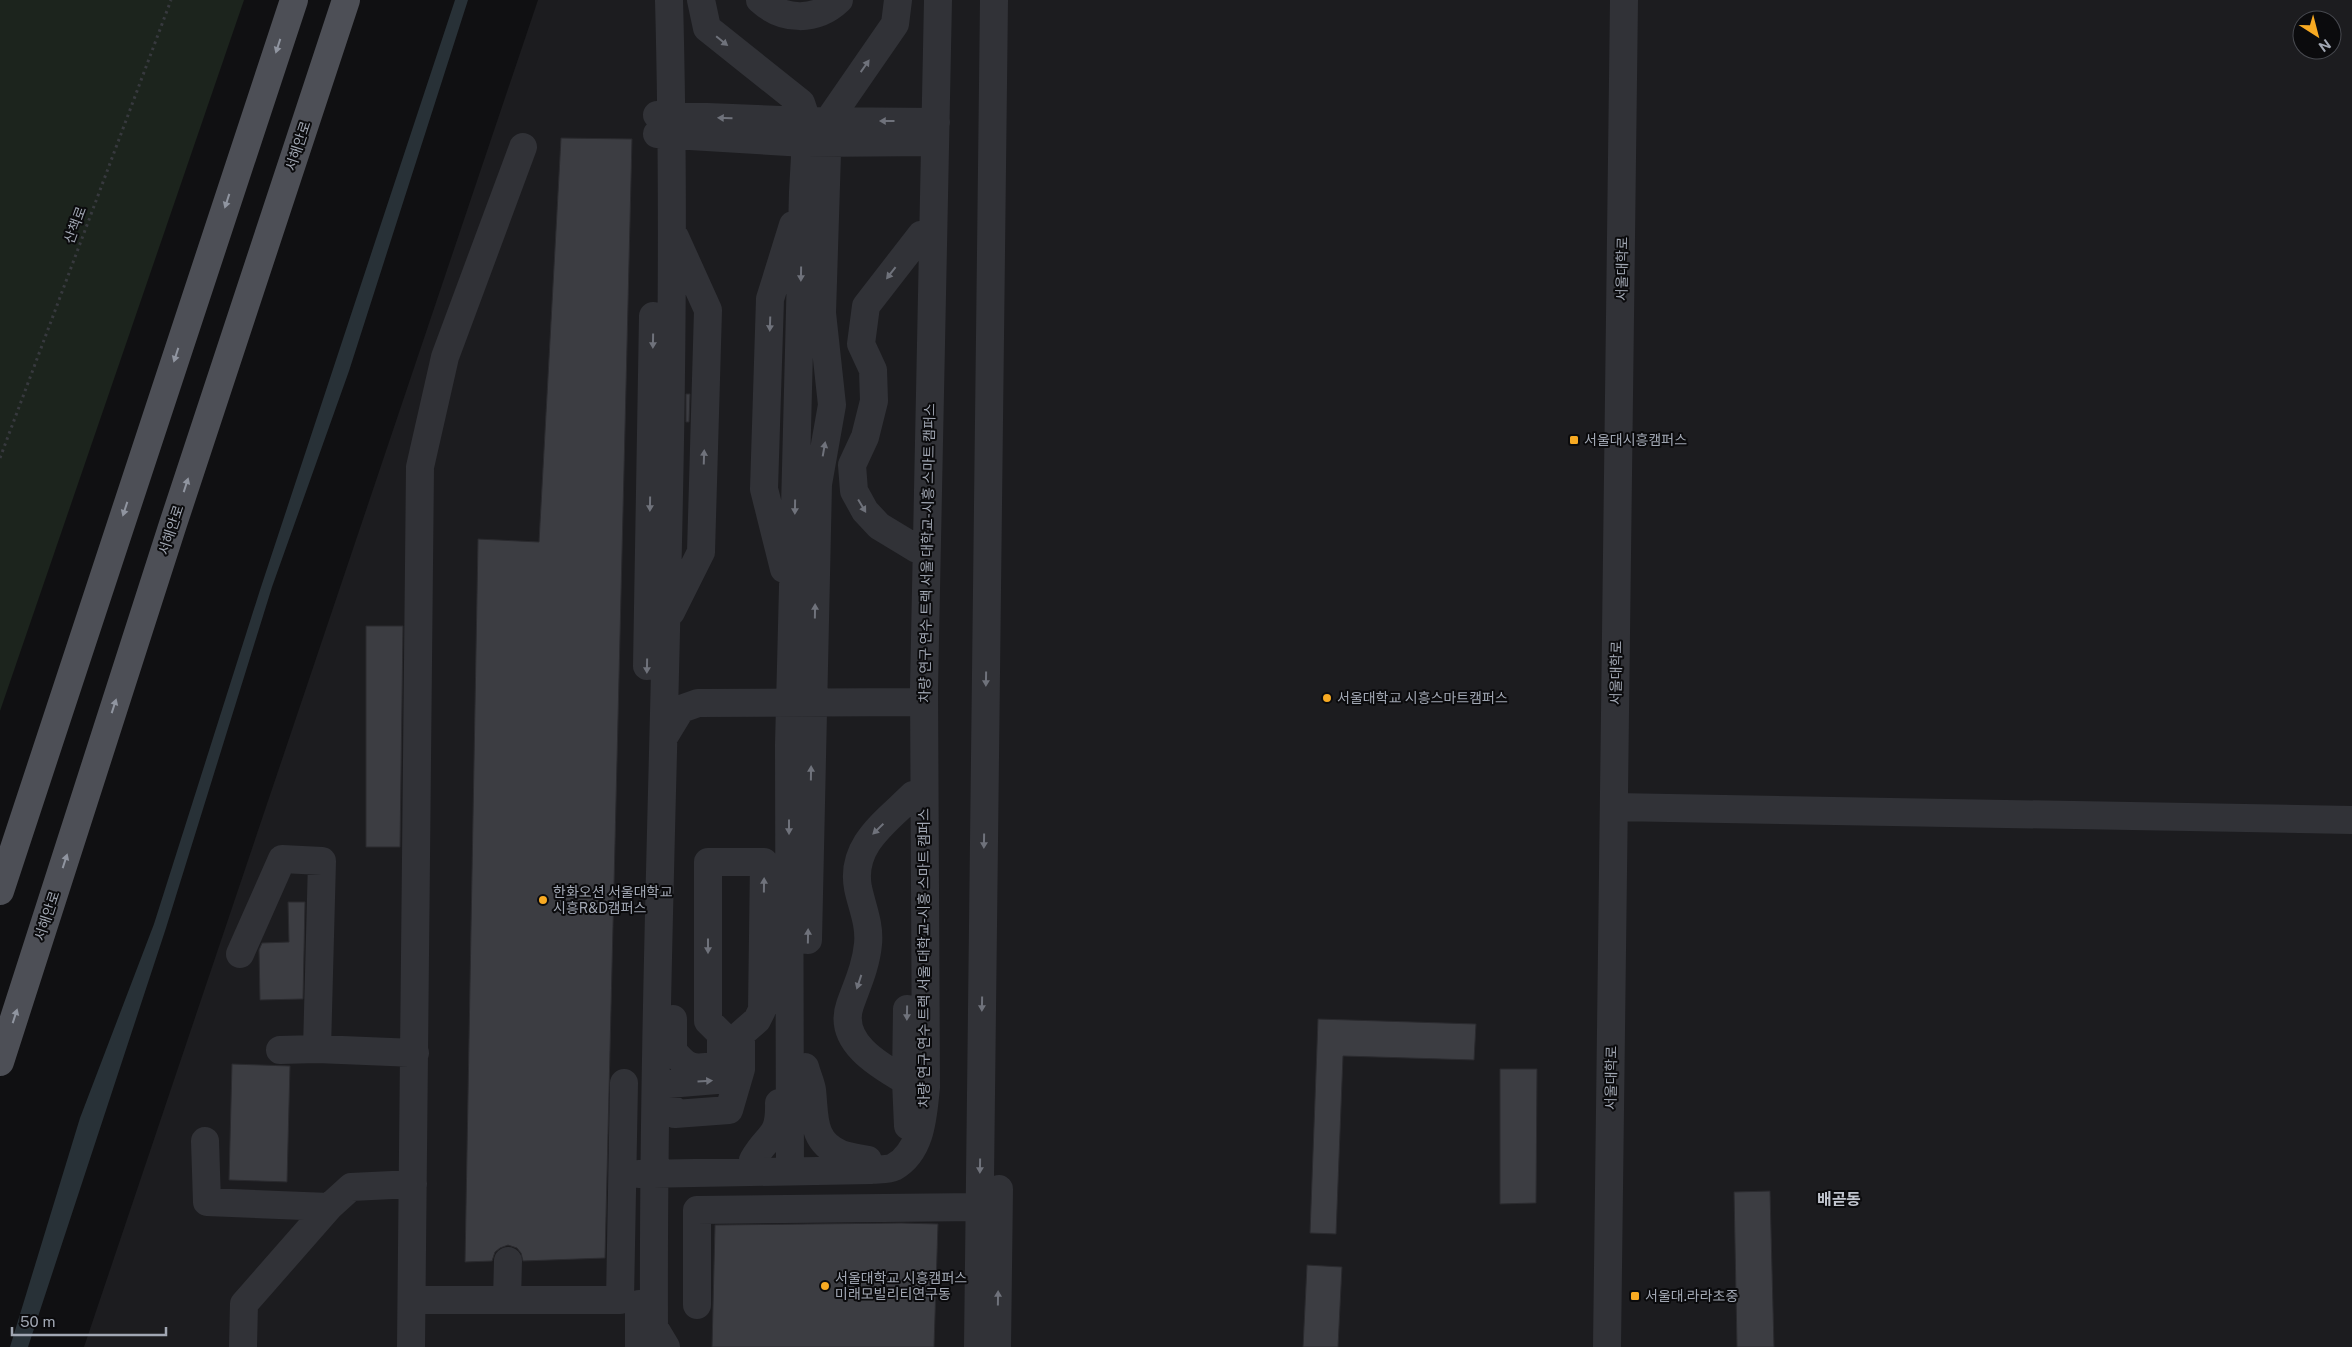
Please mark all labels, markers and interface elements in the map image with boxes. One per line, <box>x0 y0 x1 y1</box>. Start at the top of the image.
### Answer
north arrow <box>2292 10 2342 60</box>
one-way arrow <box>715 35 728 46</box>
text: N <box>2316 36 2334 55</box>
one-way arrow <box>274 39 282 54</box>
one-way arrow <box>860 59 870 73</box>
one-way arrow <box>717 114 733 122</box>
one-way arrow <box>879 117 895 125</box>
street label: 서해안로 <box>282 119 314 173</box>
one-way arrow <box>223 193 231 208</box>
street label: 산책로 <box>61 204 89 246</box>
street label: 서울대학로 <box>1613 237 1631 301</box>
one-way arrow <box>796 267 804 283</box>
one-way arrow <box>886 267 897 280</box>
one-way arrow <box>765 316 773 332</box>
one-way arrow <box>649 333 657 349</box>
one-way arrow <box>172 348 180 363</box>
street label: 차량 연구 연수 트랙 서울 대학교-시흥 스마트 캠퍼스 <box>916 403 938 703</box>
place label: 서울대시흥캠퍼스 <box>1584 432 1687 448</box>
marker: 서울대시흥캠퍼스 <box>1568 434 1580 446</box>
one-way arrow <box>821 441 829 457</box>
one-way arrow <box>700 448 708 464</box>
one-way arrow <box>182 477 190 492</box>
one-way arrow <box>646 496 654 512</box>
one-way arrow <box>791 499 799 515</box>
one-way arrow <box>858 499 867 512</box>
one-way arrow <box>121 502 129 517</box>
street label: 서해안로 <box>155 503 187 557</box>
one-way arrow <box>811 603 819 619</box>
street label: 서울대학로 <box>1607 641 1625 705</box>
one-way arrow <box>643 658 651 674</box>
one-way arrow <box>981 671 989 687</box>
place label: 서울대학교 시흥스마트캠퍼스 <box>1337 690 1508 706</box>
marker: 서울대학교 시흥스마트캠퍼스 <box>1321 692 1333 704</box>
one-way arrow <box>111 699 119 714</box>
one-way arrow <box>807 765 815 781</box>
street label: 차량 연구 연수 트랙 서울 대학교-시흥 스마트 캠퍼스 <box>916 808 932 1108</box>
one-way arrow <box>785 819 793 835</box>
one-way arrow <box>873 823 885 835</box>
one-way arrow <box>980 833 988 849</box>
one-way arrow <box>61 853 69 868</box>
one-way arrow <box>760 877 768 893</box>
place label: 한화오션 서울대학교 시흥R&D캠퍼스 <box>553 884 672 916</box>
street label: 서해안로 <box>31 889 63 943</box>
marker: 한화오션 서울대학교 시흥R&D캠퍼스 <box>537 894 549 906</box>
one-way arrow <box>804 928 812 944</box>
one-way arrow <box>704 938 712 954</box>
one-way arrow <box>854 975 862 990</box>
one-way arrow <box>978 996 986 1012</box>
one-way arrow <box>903 1006 911 1022</box>
one-way arrow <box>12 1008 19 1023</box>
street label: 서울대학로 <box>1602 1046 1620 1110</box>
one-way arrow <box>697 1077 713 1085</box>
one-way arrow <box>976 1158 984 1174</box>
district label: 배곧동 <box>1817 1190 1861 1209</box>
place label: 서울대학교 시흥캠퍼스 미래모빌리티연구동 <box>835 1270 967 1302</box>
marker: 서울대학교 시흥캠퍼스 미래모빌리티연구동 <box>819 1280 831 1292</box>
place label: 서울대.라라초중 <box>1645 1288 1738 1304</box>
one-way arrow <box>994 1290 1002 1306</box>
marker: 서울대.라라초중 <box>1629 1290 1641 1302</box>
scale bar <box>12 1304 166 1336</box>
text: 50 m <box>20 1313 55 1330</box>

